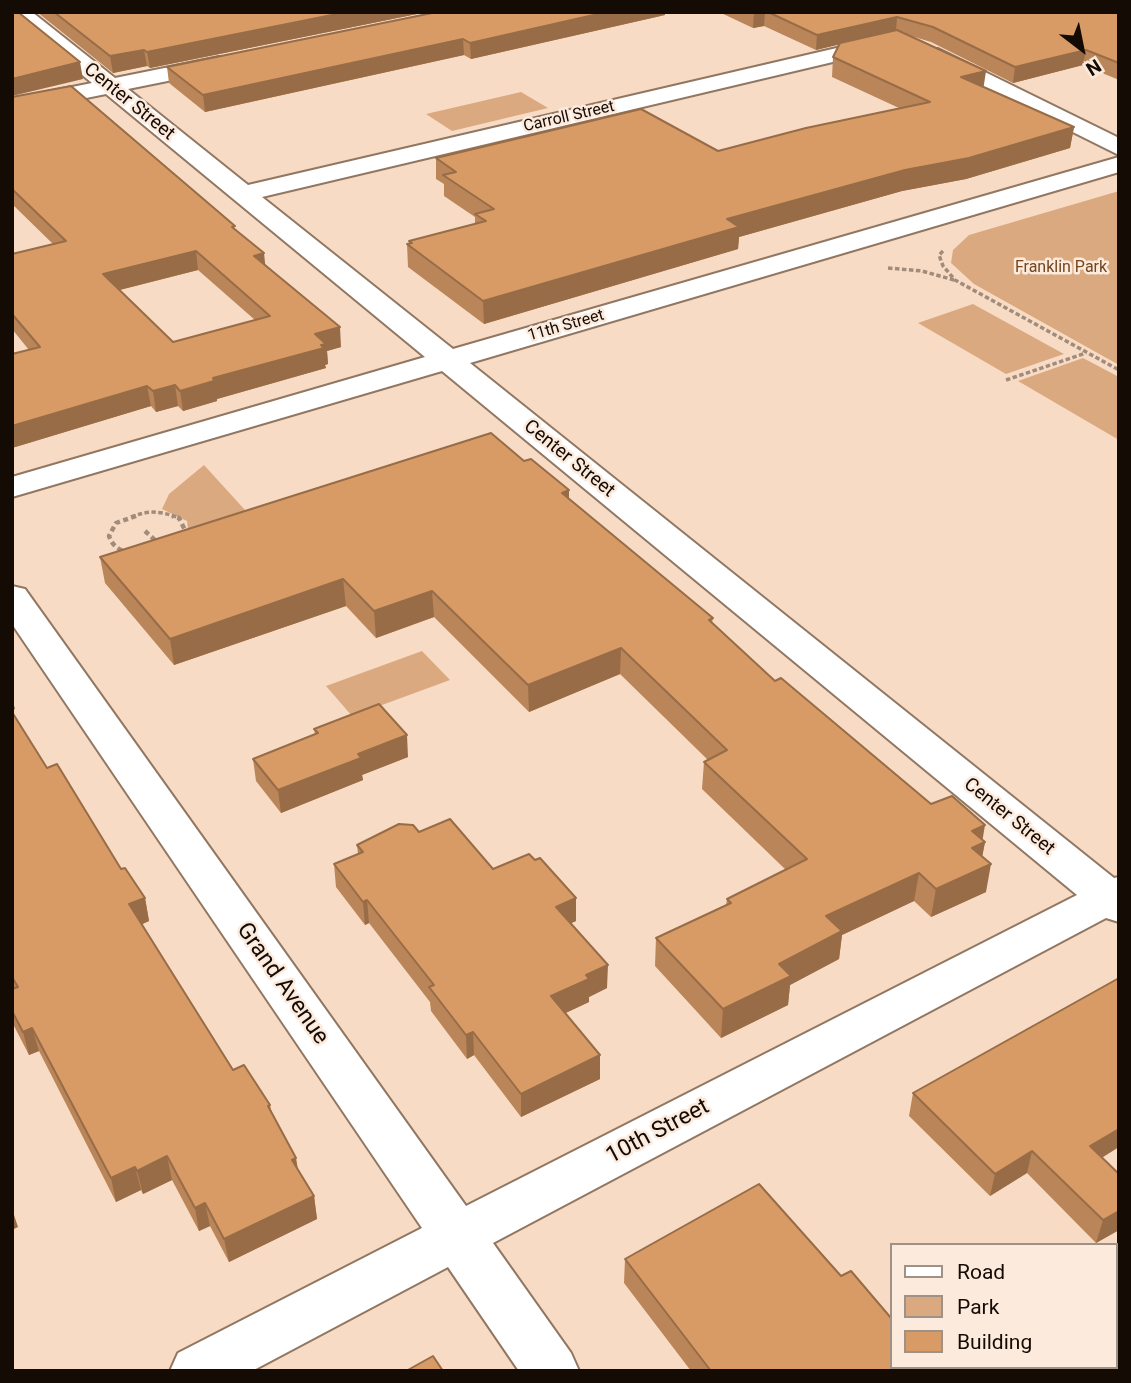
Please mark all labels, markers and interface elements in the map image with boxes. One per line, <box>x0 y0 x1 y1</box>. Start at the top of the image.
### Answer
north arrow <box>1047 14 1117 84</box>
text: N <box>1082 54 1105 81</box>
street label: Center Street <box>79 58 179 146</box>
street label: Carroll Street <box>522 97 616 137</box>
park label: Franklin Park <box>1015 258 1107 278</box>
street label: 11th Street <box>526 306 606 346</box>
street label: Center Street <box>519 415 619 503</box>
street label: Center Street <box>959 773 1059 861</box>
street label: Grand Avenue <box>230 918 334 1050</box>
street label: 10th Street <box>602 1093 714 1171</box>
legend <box>890 1243 1117 1369</box>
text: Road <box>957 1260 1005 1284</box>
text: Park <box>957 1295 999 1319</box>
text: Building <box>957 1330 1032 1354</box>

